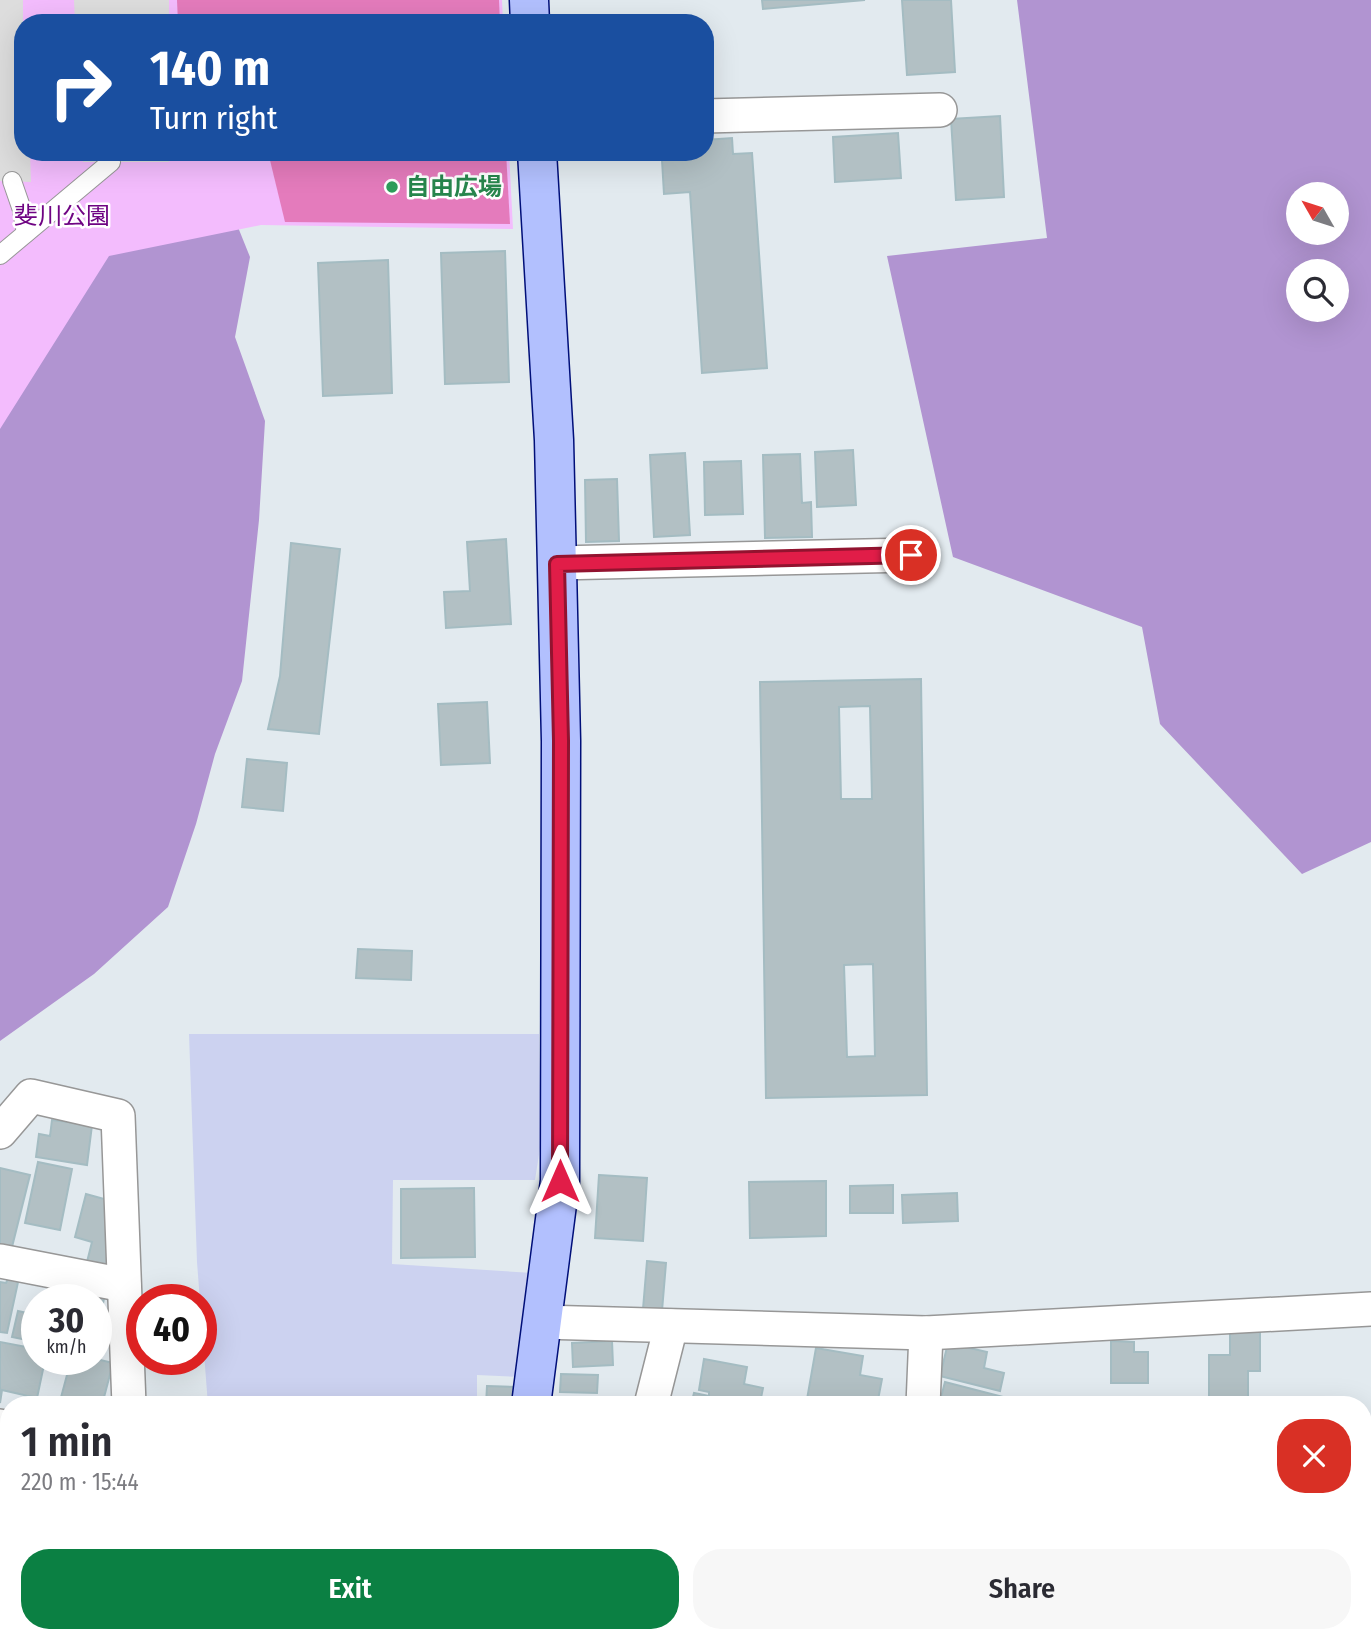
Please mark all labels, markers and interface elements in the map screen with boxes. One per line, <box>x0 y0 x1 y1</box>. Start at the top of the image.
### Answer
text: 140 m <box>150 39 270 98</box>
icon: right <box>35 42 126 133</box>
text: Turn right <box>150 99 277 137</box>
place label: 自由広場 <box>406 173 502 201</box>
marker: 自由広場 <box>384 179 400 195</box>
north arrow <box>1286 182 1349 245</box>
map controls <box>1286 182 1349 322</box>
park label: 斐川公園 <box>14 202 110 230</box>
button: search <box>1286 259 1349 322</box>
pin <box>881 525 941 585</box>
icon: arrive <box>892 536 930 574</box>
position arrow <box>523 1144 597 1218</box>
speed limit sign: 40 <box>126 1284 217 1375</box>
text: 30 <box>49 1299 84 1341</box>
text: km/h <box>46 1336 87 1358</box>
text: 1 min <box>21 1417 112 1467</box>
button: close <box>1277 1419 1351 1493</box>
text: 220 m · 15:44 <box>21 1468 139 1496</box>
button: Exit <box>21 1549 679 1629</box>
button: Share <box>693 1549 1351 1629</box>

